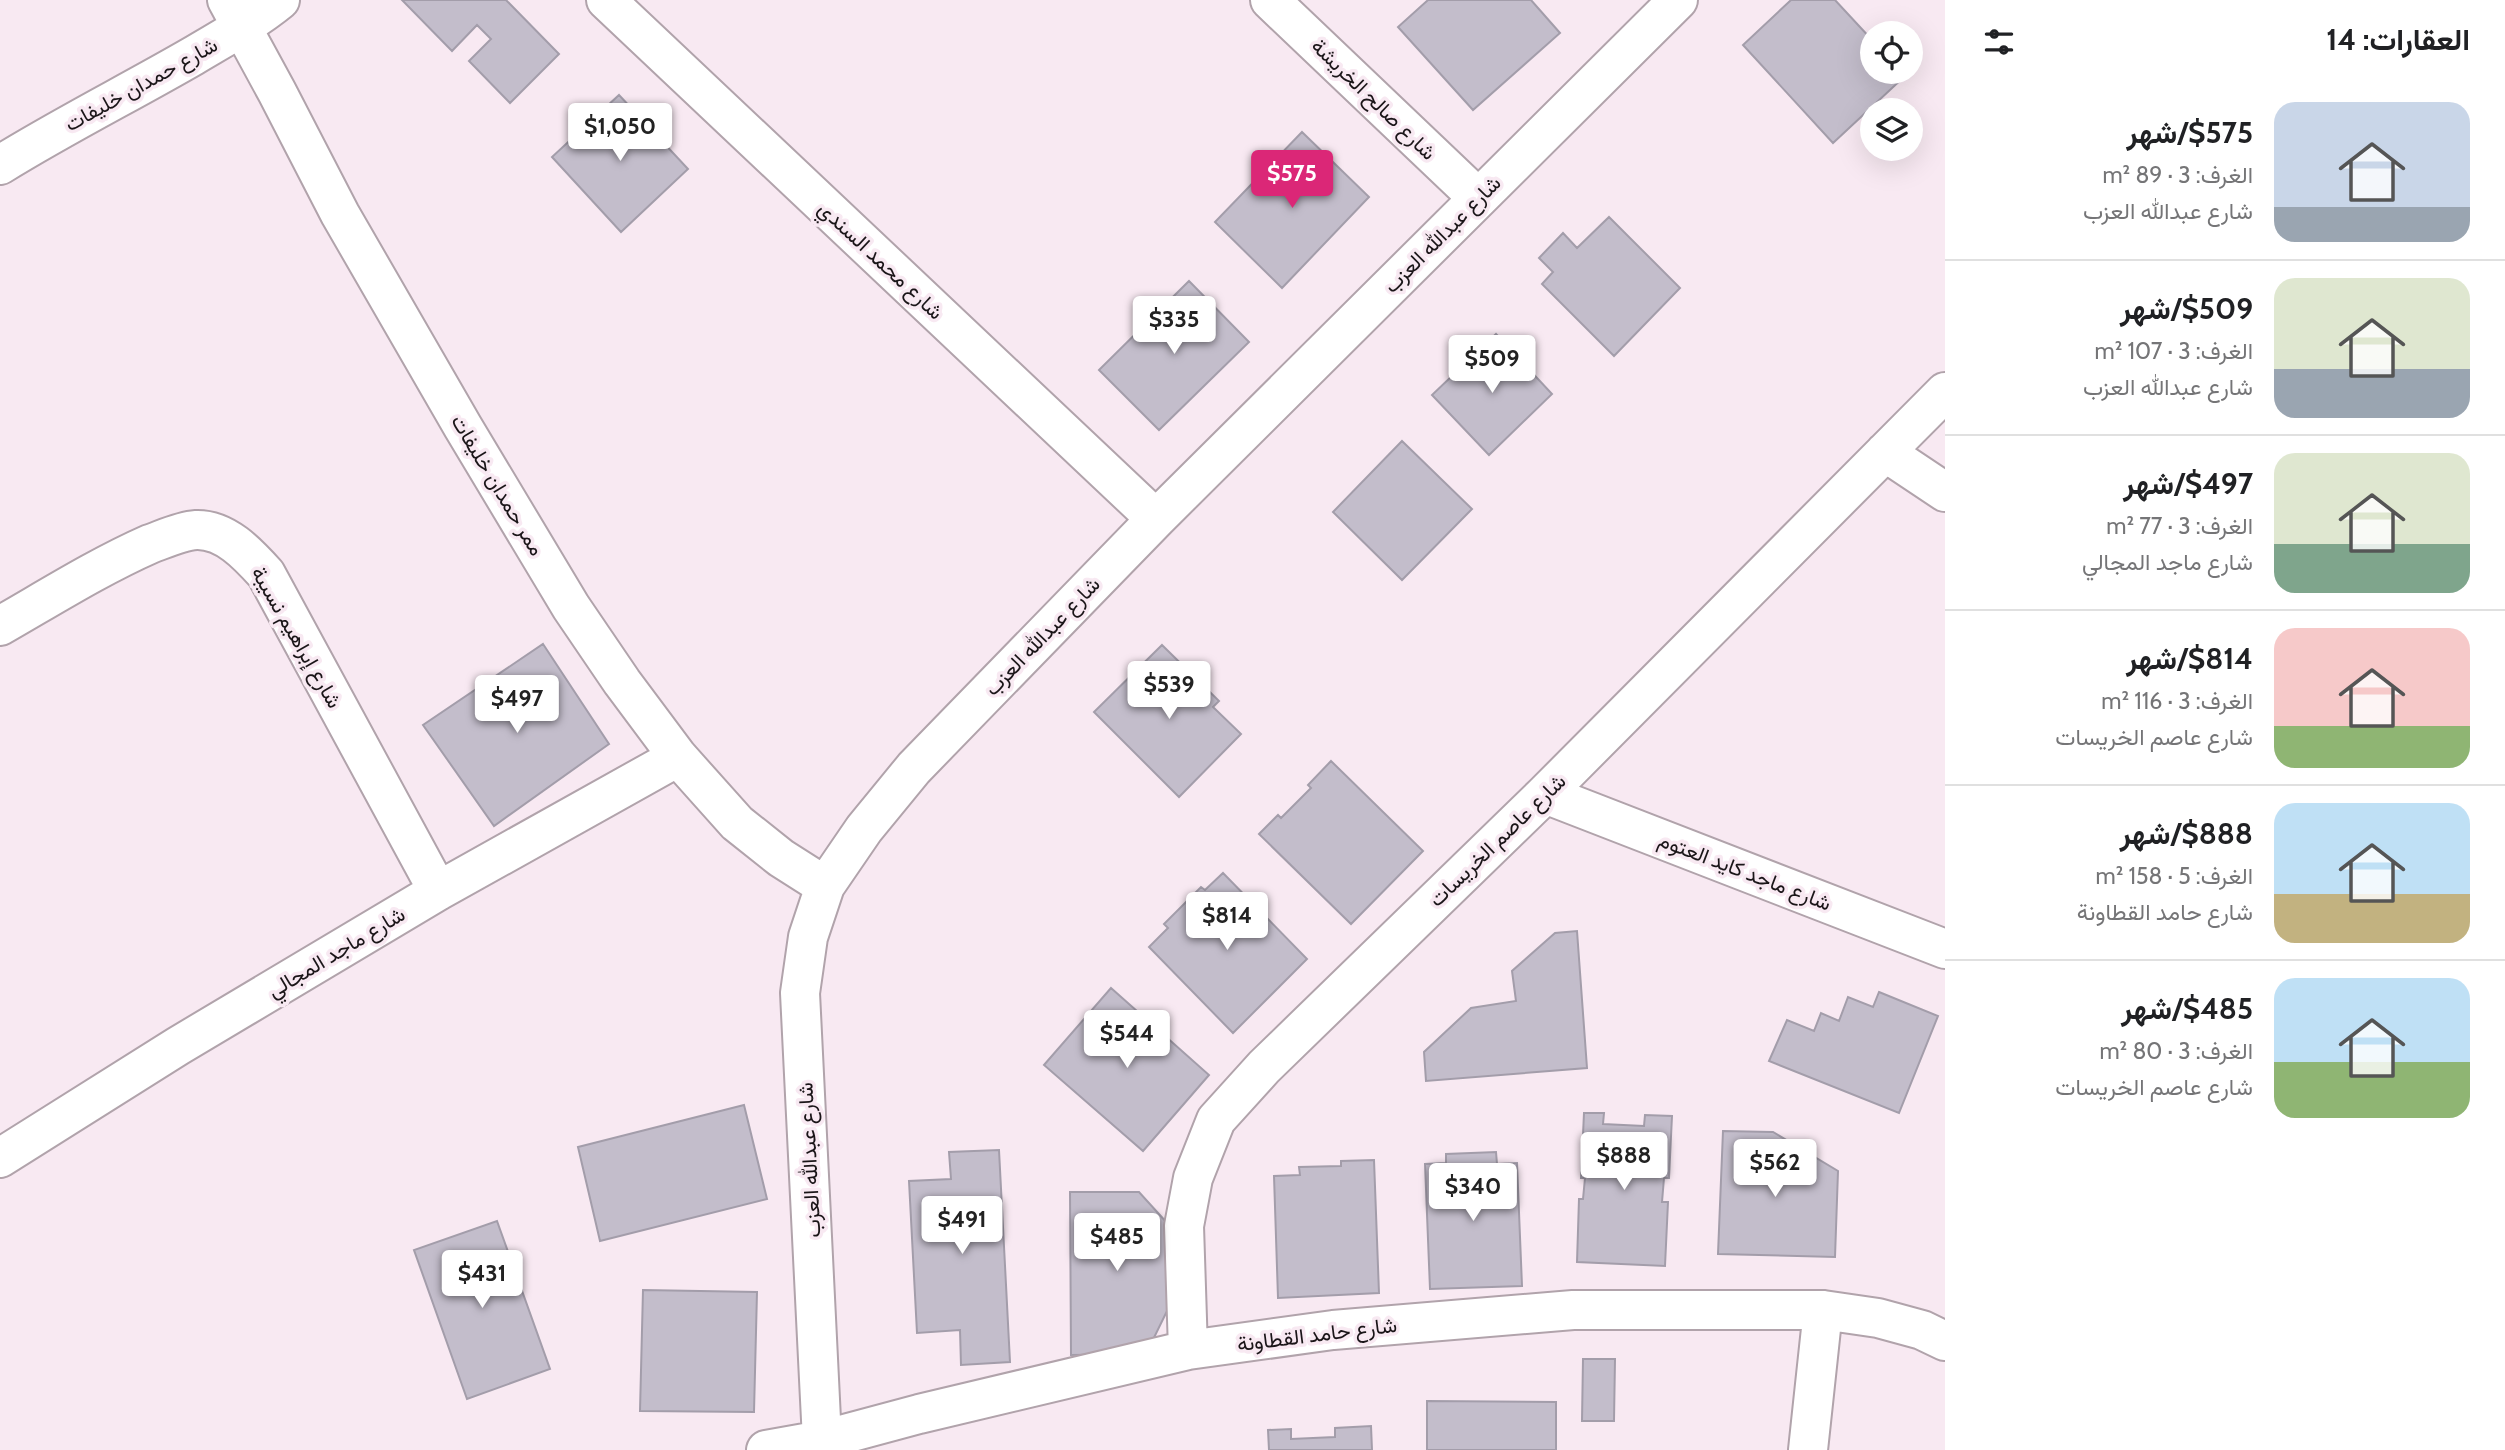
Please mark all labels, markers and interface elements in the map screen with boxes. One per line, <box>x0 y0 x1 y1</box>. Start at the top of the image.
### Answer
map controls <box>1860 21 1923 161</box>
button: locate <box>1860 21 1923 84</box>
text: العقارات: 14 <box>2326 21 2470 58</box>
icon: filters <box>1980 23 2018 61</box>
street label: شارع حمدان خليفات <box>60 32 223 138</box>
street label: شارع صالح الخريشة <box>1305 33 1442 166</box>
button: layers <box>1860 98 1923 161</box>
pin: $1,050 <box>563 104 677 163</box>
text: $1,050 <box>584 112 656 140</box>
text: $575/شهر <box>2127 114 2253 151</box>
icon: home <box>2330 130 2414 214</box>
pin: $575 <box>1251 150 1333 210</box>
text: $575 <box>1267 159 1317 187</box>
text: الغرف: 3 · 89 m² <box>2102 161 2253 189</box>
street label: شارع عبدالله العزب <box>1378 170 1507 299</box>
street label: شارع محمد السندي <box>810 196 949 328</box>
text: شارع عبدالله العزب <box>2083 197 2253 225</box>
text: $509/شهر <box>2120 290 2253 327</box>
pin: $335 <box>1133 296 1215 356</box>
text: $335 <box>1149 305 1199 333</box>
icon: home <box>2330 306 2414 390</box>
pin: $509 <box>1451 336 1533 395</box>
text: الغرف: 3 · 107 m² <box>2095 337 2253 365</box>
text: $509 <box>1465 344 1519 372</box>
text: شارع عبدالله العزب <box>2083 373 2253 401</box>
street label: ممر حمدان خليفات <box>445 410 550 560</box>
text: $497/شهر <box>2123 465 2253 502</box>
icon: home <box>2330 481 2414 565</box>
text: الغرف: 3 · 77 m² <box>2106 512 2253 540</box>
text: شارع ماجد المجالي <box>2082 548 2253 576</box>
street label: شارع إبراهيم نسيبة <box>245 562 348 713</box>
street label: شارع عبدالله العزب <box>979 571 1106 702</box>
text: $814/شهر <box>2126 640 2253 677</box>
icon: home <box>2330 656 2414 740</box>
pin: $539 <box>1128 662 1210 721</box>
text: $539 <box>1143 670 1195 698</box>
pin: $497 <box>476 676 558 735</box>
text: $497 <box>491 684 543 712</box>
text: الغرف: 3 · 116 m² <box>2101 687 2253 715</box>
text: شارع عاصم الخريسات <box>2055 723 2253 751</box>
street label: شارع عاصم الخريسات <box>1423 768 1572 913</box>
text: $888/شهر <box>2120 815 2253 852</box>
street label: شارع ماجد كايد العتوم <box>1654 827 1835 917</box>
icon: home <box>2330 831 2414 915</box>
text: الغرف: 5 · 158 m² <box>2096 862 2253 890</box>
pin: $814 <box>1186 892 1268 952</box>
text: شارع حامد القطاونة <box>2077 898 2253 926</box>
street label: شارع ماجد المجالي <box>263 901 412 1007</box>
text: $814 <box>1202 901 1252 929</box>
text: $485/شهر <box>2121 990 2253 1027</box>
icon: home <box>2330 1006 2414 1090</box>
pin: $544 <box>1086 1010 1168 1070</box>
text: $544 <box>1100 1019 1154 1047</box>
text: الغرف: 3 · 80 m² <box>2099 1037 2253 1065</box>
text: شارع عاصم الخريسات <box>2055 1073 2253 1101</box>
street label: شارع عبدالله العزب <box>792 1082 828 1238</box>
pin: $888 <box>1583 1132 1665 1192</box>
pin: $562 <box>1734 1140 1816 1199</box>
text: $888 <box>1596 1141 1652 1169</box>
text: $562 <box>1750 1148 1800 1176</box>
pin: $340 <box>1432 1164 1514 1223</box>
text: $340 <box>1445 1172 1501 1200</box>
pin: $491 <box>921 1196 1003 1256</box>
text: $491 <box>937 1205 987 1233</box>
pin: $485 <box>1076 1214 1158 1273</box>
text: $485 <box>1090 1222 1144 1250</box>
pin: $431 <box>441 1250 523 1310</box>
text: $431 <box>458 1259 506 1287</box>
street label: شارع حامد القطاونة <box>1236 1312 1399 1358</box>

